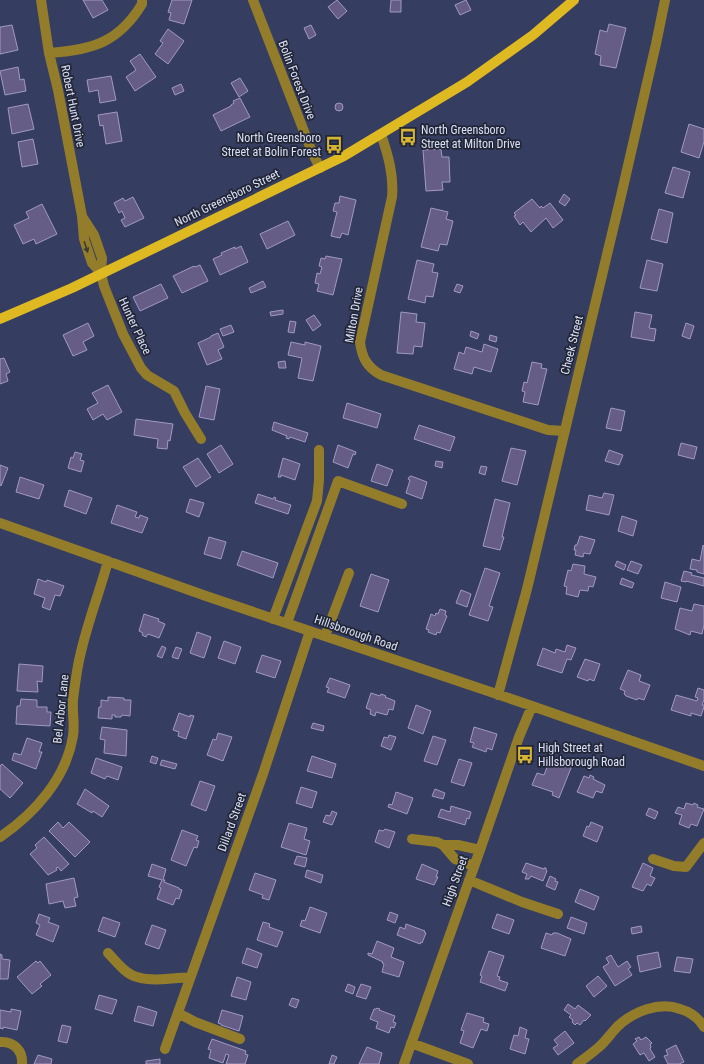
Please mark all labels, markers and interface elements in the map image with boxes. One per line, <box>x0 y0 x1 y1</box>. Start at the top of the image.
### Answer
street label: Bolin Forest Drive <box>276 39 319 122</box>
street label: Robert Hunt Drive <box>58 64 88 149</box>
place label: North Greensboro Street at Milton Drive <box>421 123 521 151</box>
bus stop icon: North Greensboro Street at Milton Drive <box>398 127 418 147</box>
place label: North Greensboro Street at Bolin Forest <box>222 131 321 159</box>
bus stop icon: North Greensboro Street at Bolin Forest <box>324 135 344 155</box>
street label: North Greensboro Street <box>172 166 282 230</box>
one-way arrow <box>83 241 89 253</box>
street label: Milton Drive <box>342 286 366 344</box>
street label: Hunter Place <box>116 295 154 357</box>
street label: Cheek Street <box>558 314 586 376</box>
street label: Hillsborough Road <box>313 612 399 654</box>
street label: Bel Arbor Lane <box>50 673 72 744</box>
place label: High Street at Hillsborough Road <box>538 741 625 769</box>
bus stop icon: High Street at Hillsborough Road <box>515 745 535 765</box>
street label: Dillard Street <box>215 790 249 853</box>
street label: High Street <box>439 853 471 908</box>

